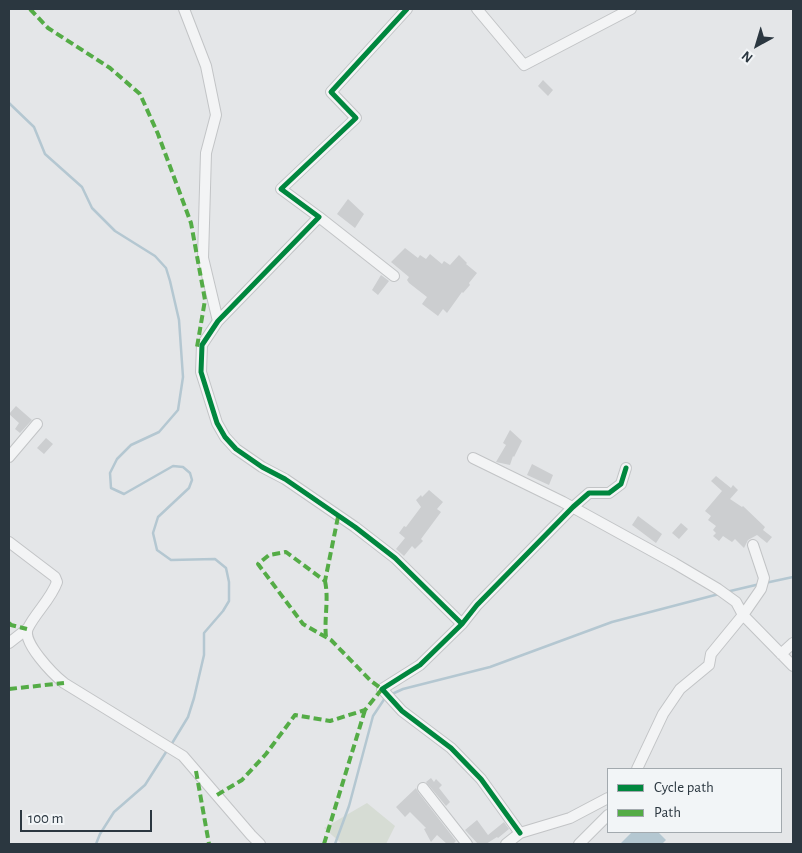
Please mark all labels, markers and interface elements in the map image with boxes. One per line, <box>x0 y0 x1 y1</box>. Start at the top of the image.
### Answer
north arrow <box>732 20 782 70</box>
text: N <box>739 48 756 65</box>
legend <box>607 768 782 833</box>
text: Cycle path <box>654 780 714 795</box>
scale bar <box>22 800 155 832</box>
text: Path <box>654 805 681 820</box>
text: 100 m <box>28 811 63 826</box>

